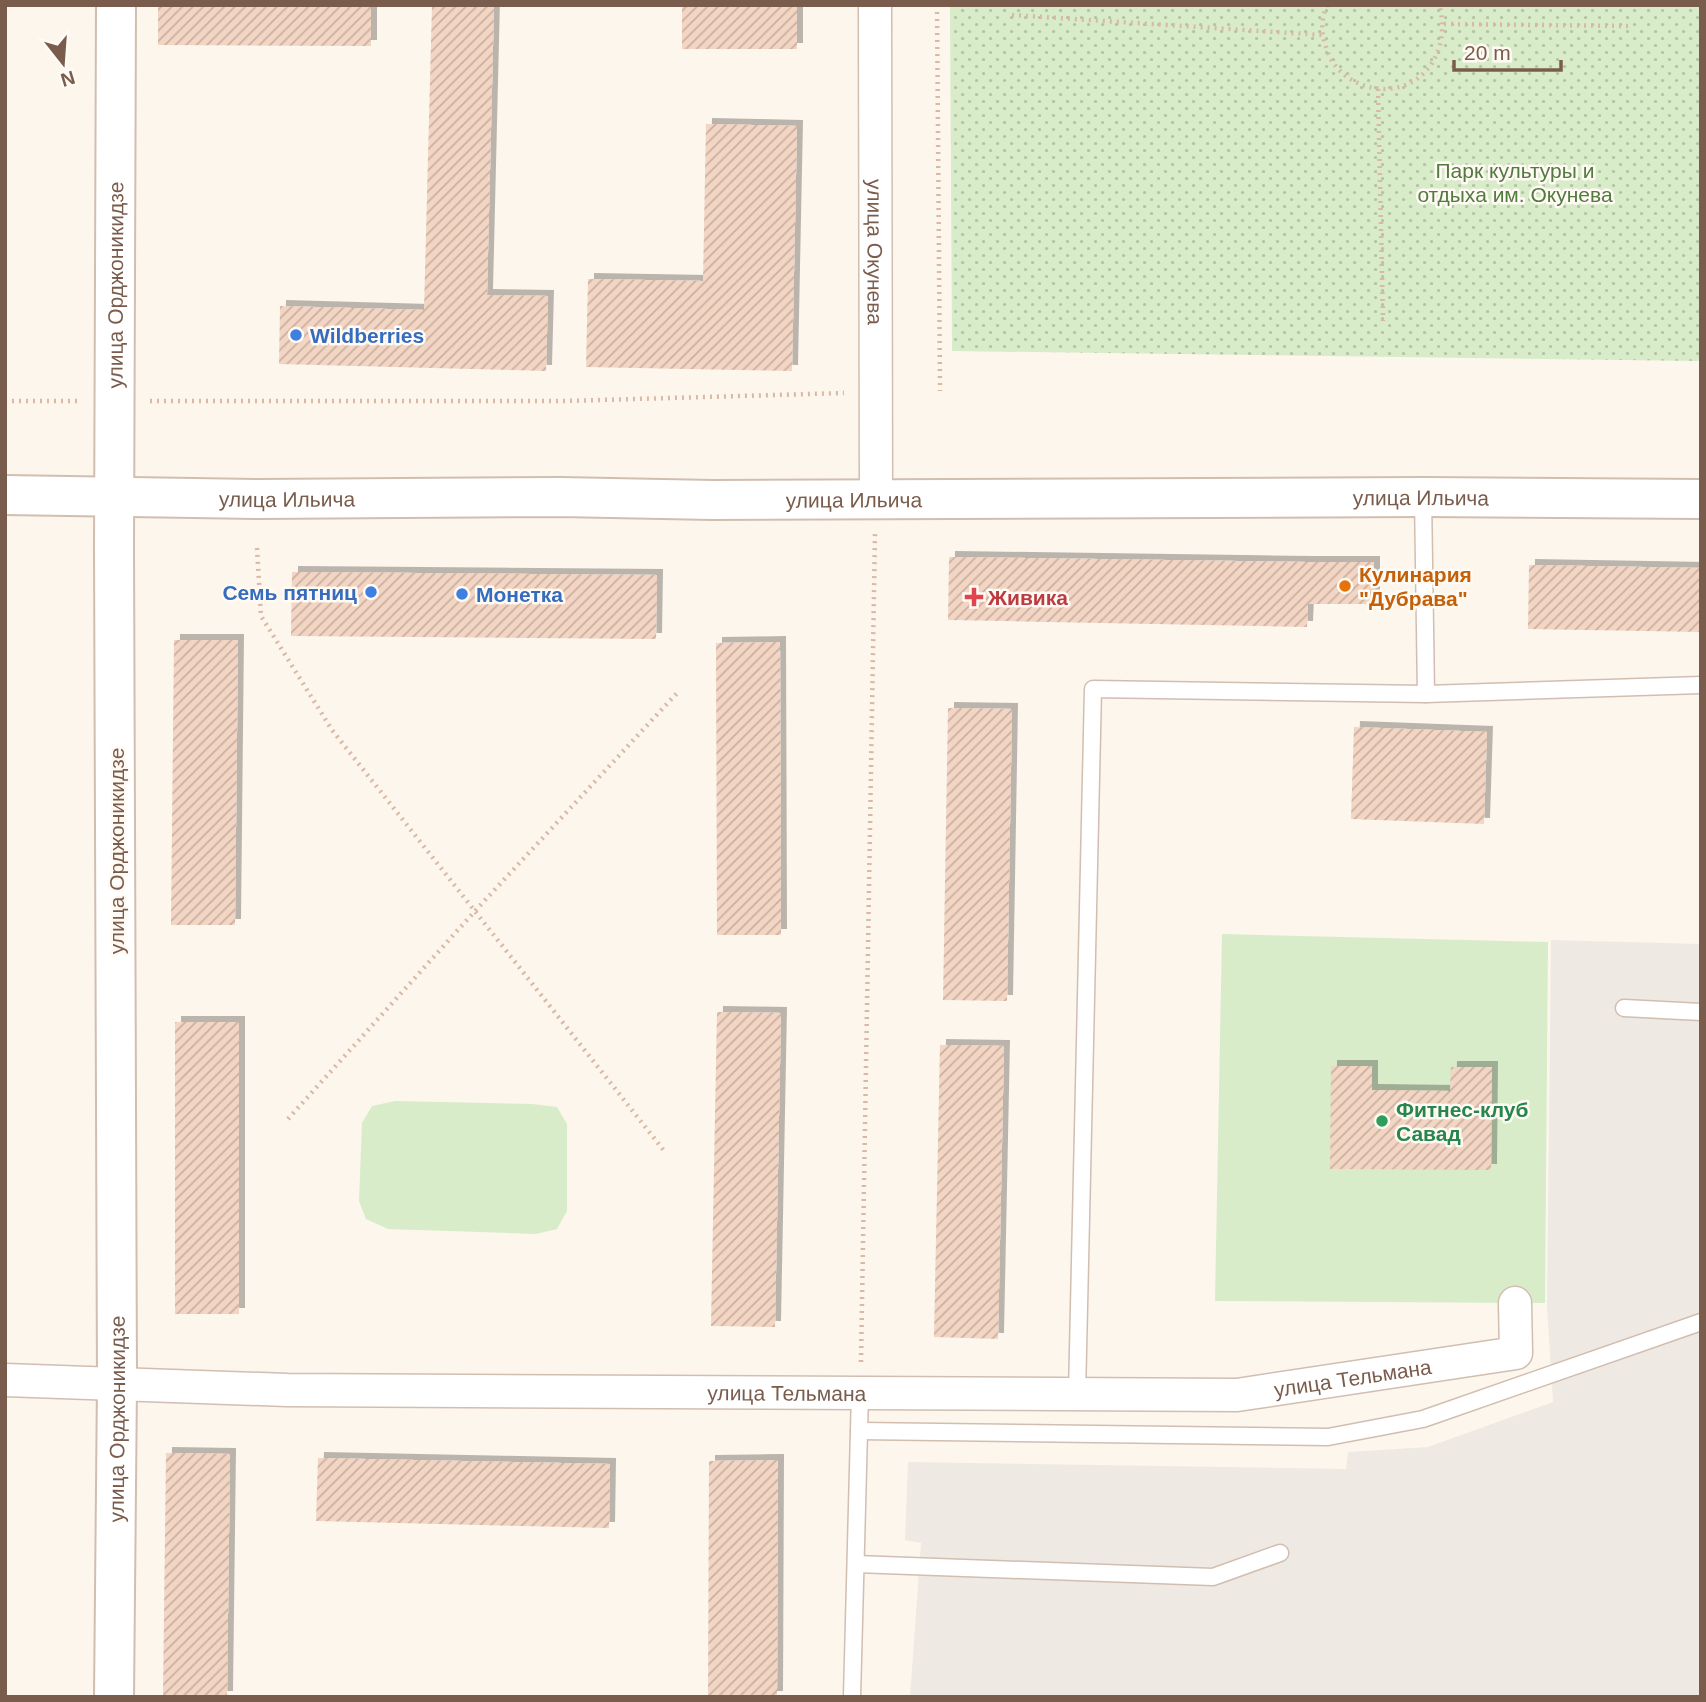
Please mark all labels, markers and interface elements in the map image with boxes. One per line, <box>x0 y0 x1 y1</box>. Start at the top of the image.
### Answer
north arrow <box>28 28 98 98</box>
scale bar <box>1454 28 1561 72</box>
text: 20 m <box>1464 41 1511 64</box>
text: N <box>58 67 77 91</box>
park label: Парк культуры и отдыха им. Окунева <box>1417 159 1613 206</box>
street label: улица Окунева <box>864 179 887 325</box>
street label: улица Орджоникидзе <box>103 182 127 388</box>
place label: Wildberries <box>310 324 424 347</box>
marker: Wildberries <box>288 327 304 343</box>
street label: улица Ильича <box>1353 485 1489 509</box>
street label: улица Ильича <box>219 487 356 511</box>
street label: улица Ильича <box>786 488 922 511</box>
place label: Кулинария "Дубрава" <box>1359 563 1472 610</box>
marker: Кулинария "Дубрава" <box>1337 578 1353 594</box>
place label: Семь пятниц <box>222 581 357 604</box>
place label: Монетка <box>476 583 563 606</box>
marker: Семь пятниц <box>363 584 379 600</box>
marker: Монетка <box>454 586 470 602</box>
place label: Живика <box>987 586 1068 609</box>
marker: Живика <box>966 589 982 605</box>
street label: улица Орджоникидзе <box>105 748 128 954</box>
place label: Фитнес-клуб Савад <box>1396 1098 1528 1145</box>
marker: Фитнес-клуб Савад <box>1374 1113 1390 1129</box>
street label: улица Орджоникидзе <box>104 1316 129 1523</box>
street label: улица Тельмана <box>1272 1354 1433 1401</box>
street label: улица Тельмана <box>707 1381 867 1405</box>

